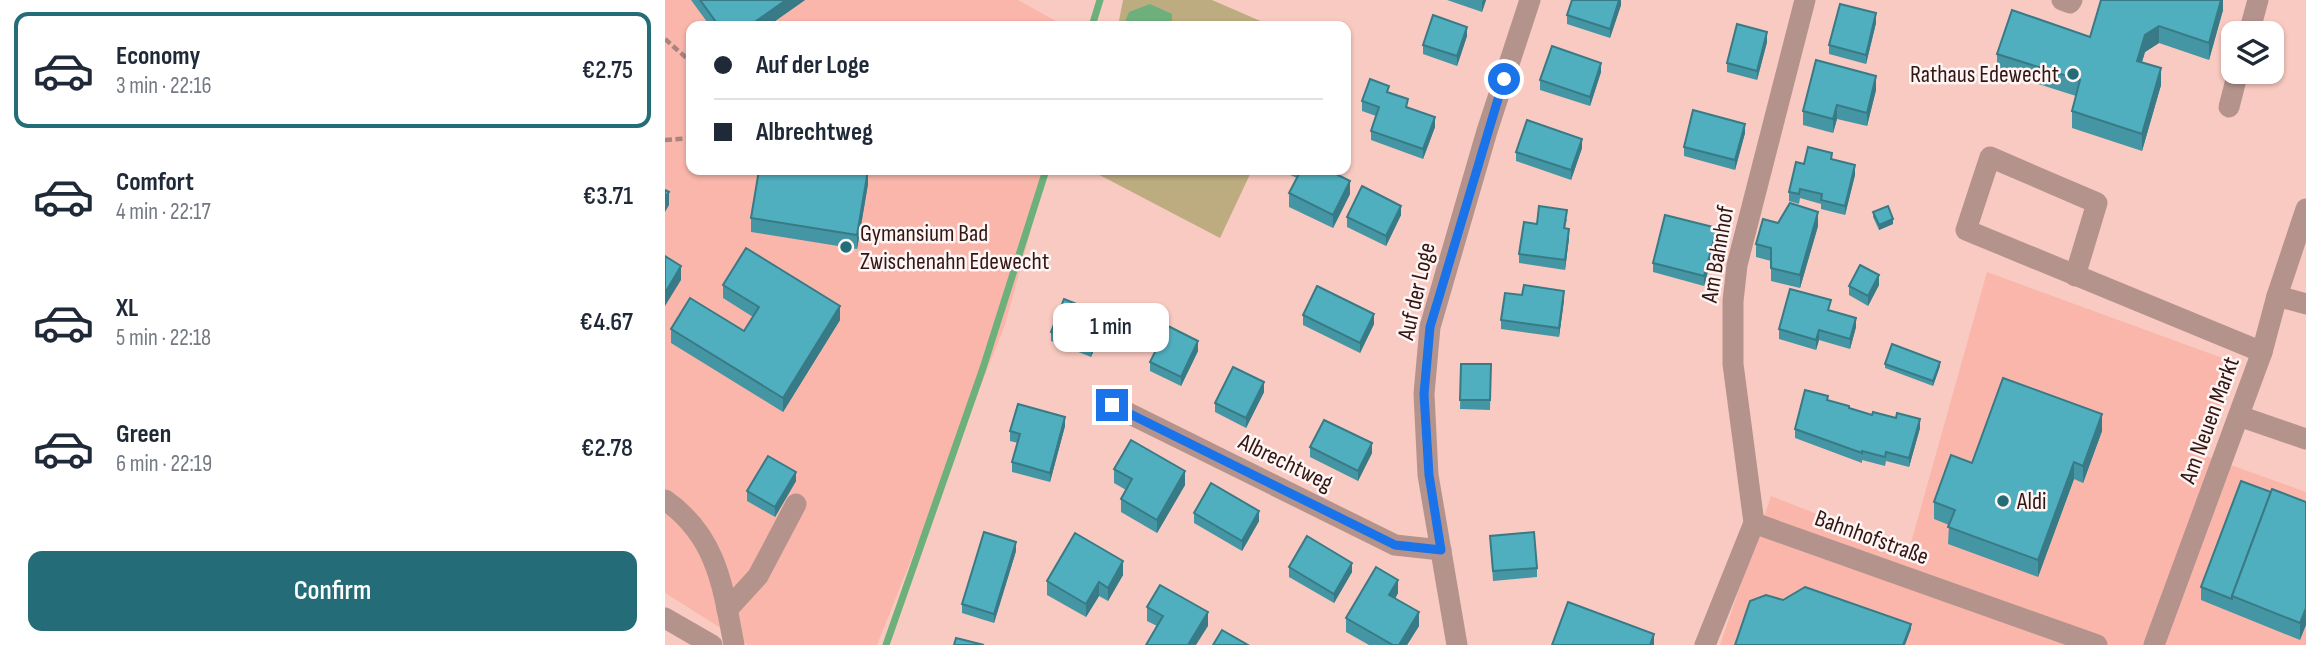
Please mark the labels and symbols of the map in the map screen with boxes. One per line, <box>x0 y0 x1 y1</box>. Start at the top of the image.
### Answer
place label: Rathaus Edewecht <box>1910 60 2059 89</box>
route start <box>1488 63 1520 95</box>
marker: Rathaus Edewecht <box>2065 66 2081 82</box>
street label: Am Bahnhof <box>1695 202 1740 306</box>
place label: Gymansium Bad Zwischenahn Edewecht <box>860 219 1049 276</box>
marker: Gymansium Bad Zwischenahn Edewecht <box>838 239 854 255</box>
street label: Auf der Loge <box>1391 240 1442 344</box>
callout: 1 min <box>1054 304 1170 352</box>
street label: Am Neuen Markt <box>2173 353 2246 488</box>
route end <box>1096 389 1128 421</box>
street label: Albrechtweg <box>1233 427 1338 498</box>
place label: Aldi <box>2016 487 2047 516</box>
marker: Aldi <box>1995 493 2011 509</box>
street label: Bahnhofstraße <box>1811 503 1933 571</box>

